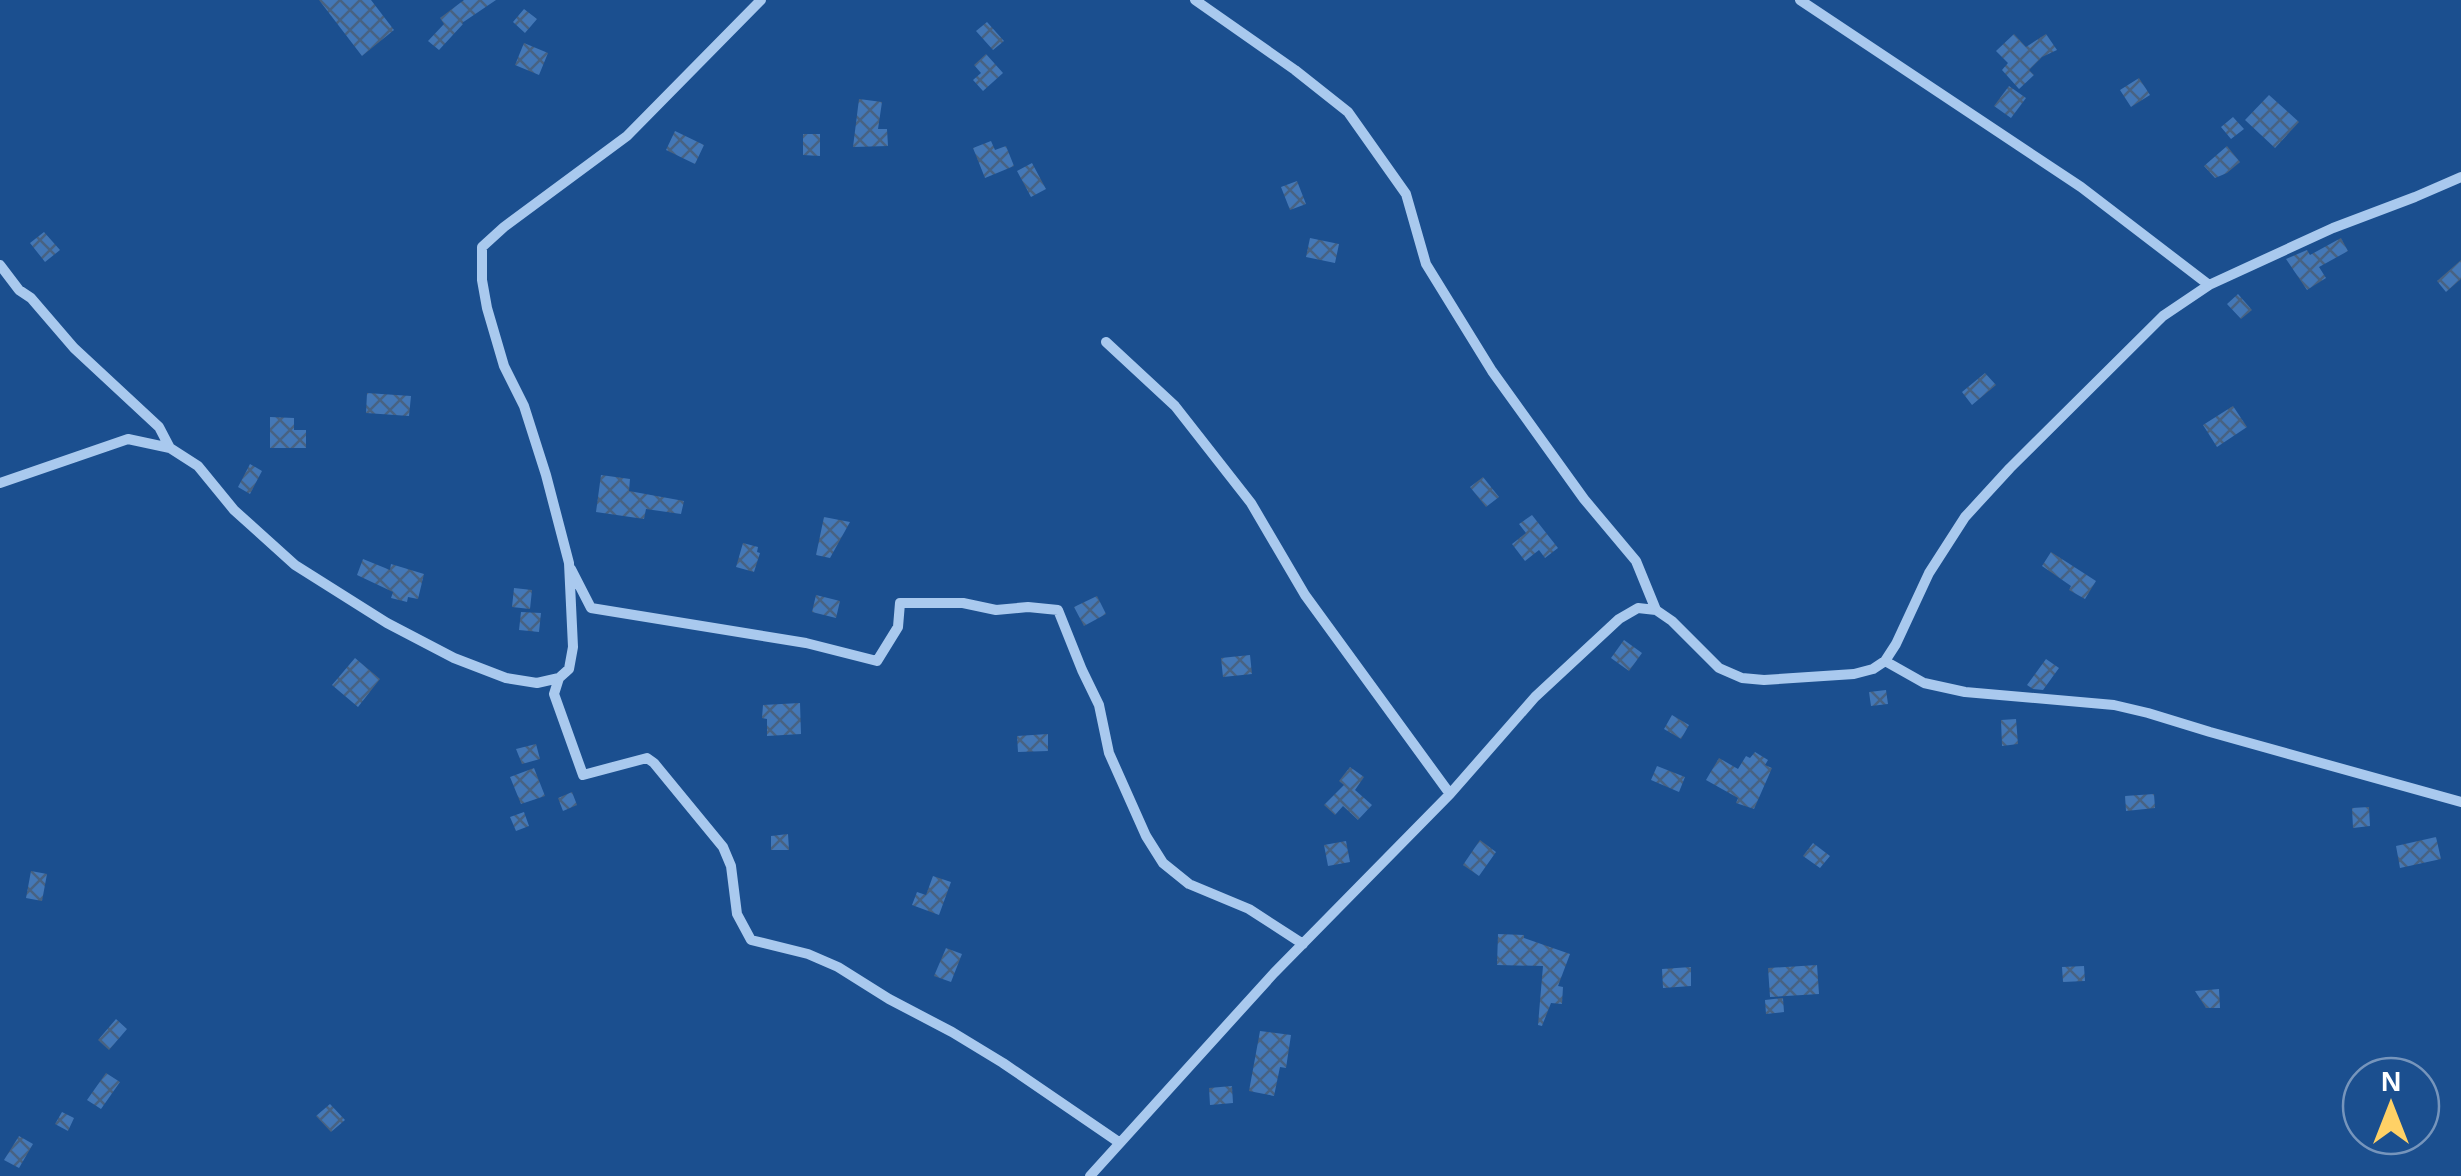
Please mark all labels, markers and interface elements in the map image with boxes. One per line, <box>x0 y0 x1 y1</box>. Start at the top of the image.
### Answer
north arrow <box>2341 1056 2441 1156</box>
text: N <box>2381 1066 2401 1097</box>

